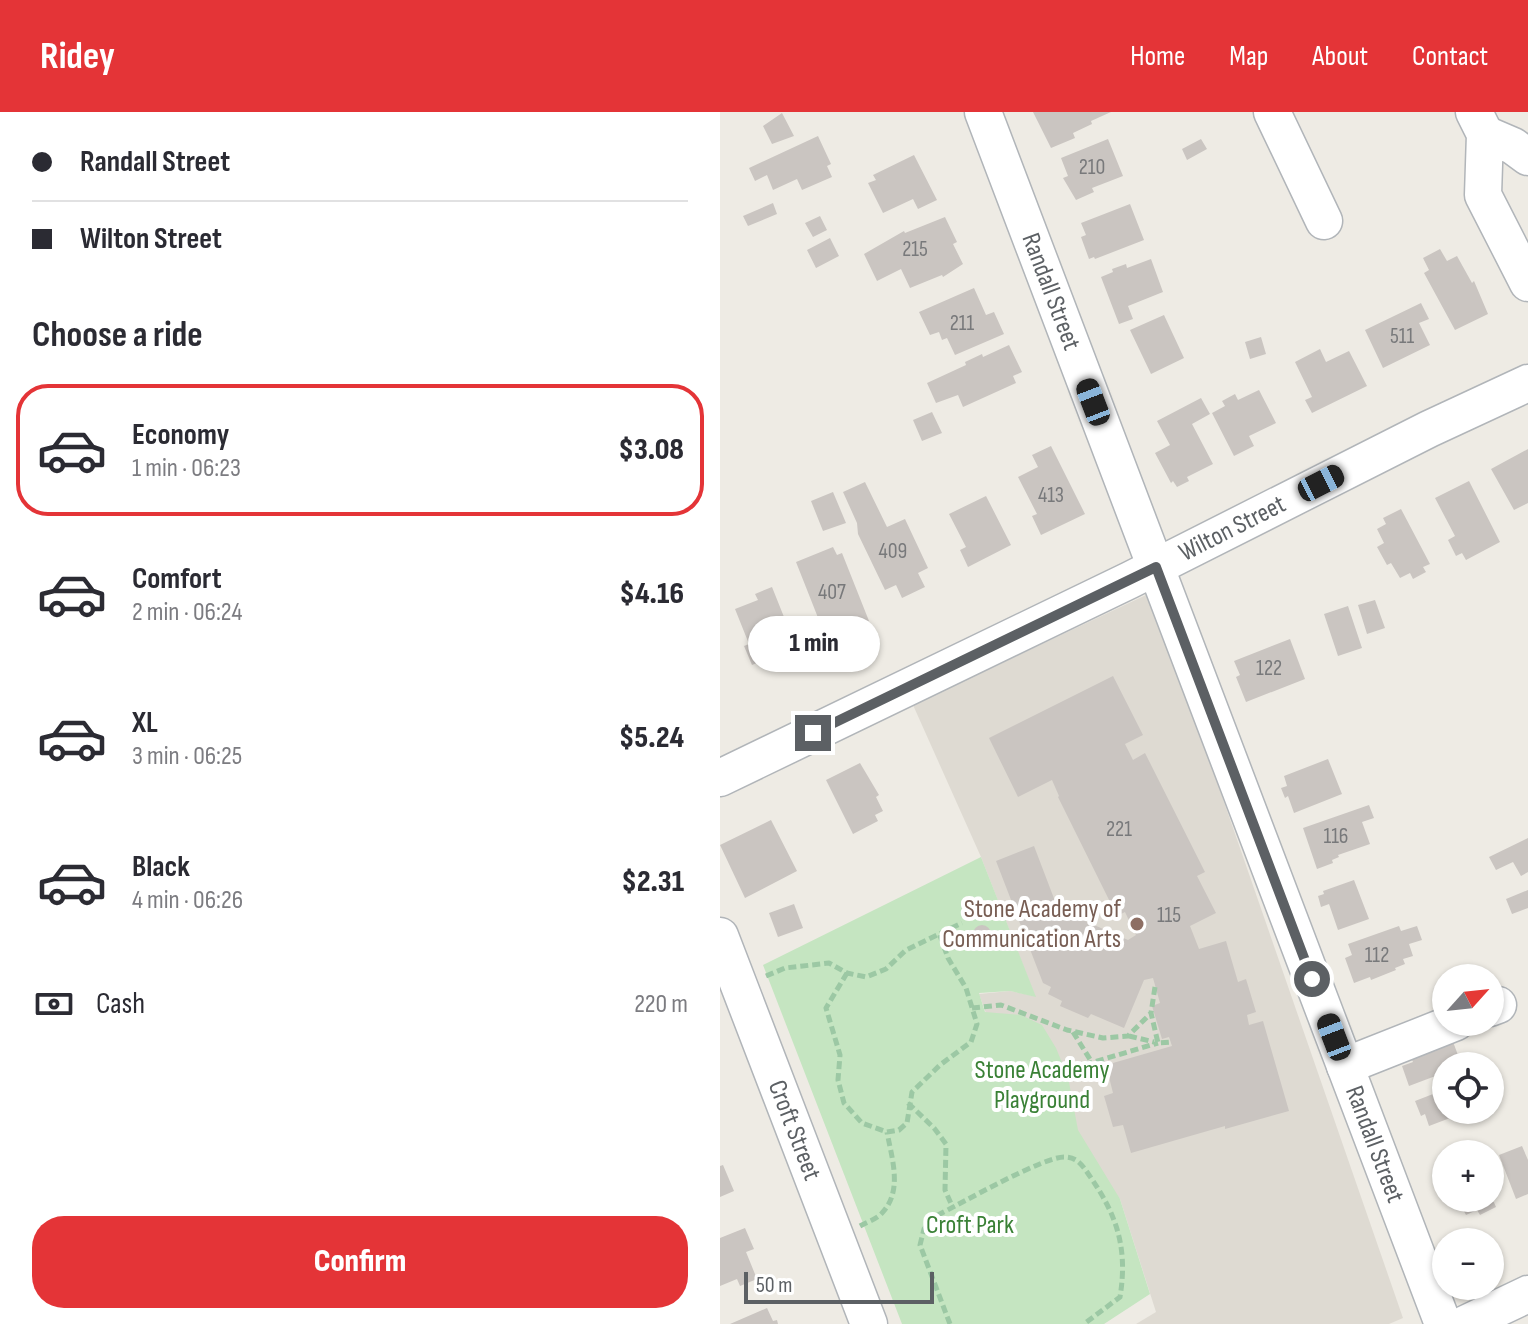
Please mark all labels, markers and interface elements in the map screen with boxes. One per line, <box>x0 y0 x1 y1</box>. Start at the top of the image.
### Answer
text: Ridey <box>40 34 115 79</box>
text: Home <box>1130 40 1185 73</box>
text: Map <box>1229 40 1268 73</box>
text: About <box>1312 40 1368 73</box>
text: Contact <box>1412 40 1488 73</box>
text: Randall Street <box>80 144 230 180</box>
house number: 210 <box>1079 154 1105 181</box>
text: Wilton Street <box>80 221 222 257</box>
street label: Randall Street <box>1015 229 1087 354</box>
house number: 215 <box>902 236 928 263</box>
house number: 211 <box>950 310 975 337</box>
text: Choose a ride <box>32 314 203 357</box>
house number: 511 <box>1390 323 1414 350</box>
car <box>1073 375 1113 429</box>
icon: car <box>36 414 108 486</box>
text: Economy <box>132 417 229 453</box>
text: $3.08 <box>619 432 684 468</box>
text: 1 min · 06:23 <box>132 453 241 484</box>
car <box>1294 461 1348 505</box>
house number: 413 <box>1038 482 1064 509</box>
street label: Wilton Street <box>1174 488 1291 568</box>
house number: 409 <box>879 538 907 565</box>
icon: car <box>36 558 108 630</box>
text: Comfort <box>132 561 222 597</box>
text: $4.16 <box>619 576 684 612</box>
house number: 407 <box>818 579 846 606</box>
text: 2 min · 06:24 <box>132 597 242 628</box>
callout: 1 min <box>747 617 879 673</box>
text: 1 min <box>789 628 839 659</box>
house number: 122 <box>1256 655 1282 682</box>
icon: car <box>36 702 108 774</box>
text: XL <box>132 705 158 741</box>
route end <box>795 715 831 751</box>
text: $5.24 <box>619 720 684 756</box>
text: 3 min · 06:25 <box>132 741 242 772</box>
house number: 221 <box>1106 816 1132 843</box>
house number: 116 <box>1323 823 1349 850</box>
icon: car <box>36 846 108 918</box>
text: Black <box>132 849 190 885</box>
text: $2.31 <box>622 864 684 900</box>
text: 4 min · 06:26 <box>132 885 243 916</box>
place label: Stone Academy of Communication Arts <box>942 894 1121 955</box>
house number: 115 <box>1157 902 1181 929</box>
marker: Stone Academy of Communication Arts <box>1128 915 1146 933</box>
house number: 112 <box>1365 942 1389 969</box>
route start <box>1294 961 1330 997</box>
north arrow <box>1432 964 1504 1036</box>
map controls <box>1432 964 1504 1300</box>
icon: cash <box>32 982 76 1026</box>
text: Cash <box>96 986 145 1022</box>
text: 220 m <box>634 989 688 1020</box>
car <box>1314 1010 1354 1064</box>
button: locate <box>1432 1052 1504 1124</box>
park label: Stone Academy Playground <box>975 1055 1109 1116</box>
street label: Croft Street <box>761 1076 828 1185</box>
street label: Randall Street <box>1339 1081 1411 1207</box>
button: + <box>1432 1140 1504 1212</box>
park label: Croft Park <box>926 1210 1014 1241</box>
button: Confirm <box>32 1216 688 1308</box>
button: − <box>1432 1228 1504 1300</box>
scale bar <box>744 1268 934 1304</box>
text: 50 m <box>756 1272 792 1299</box>

